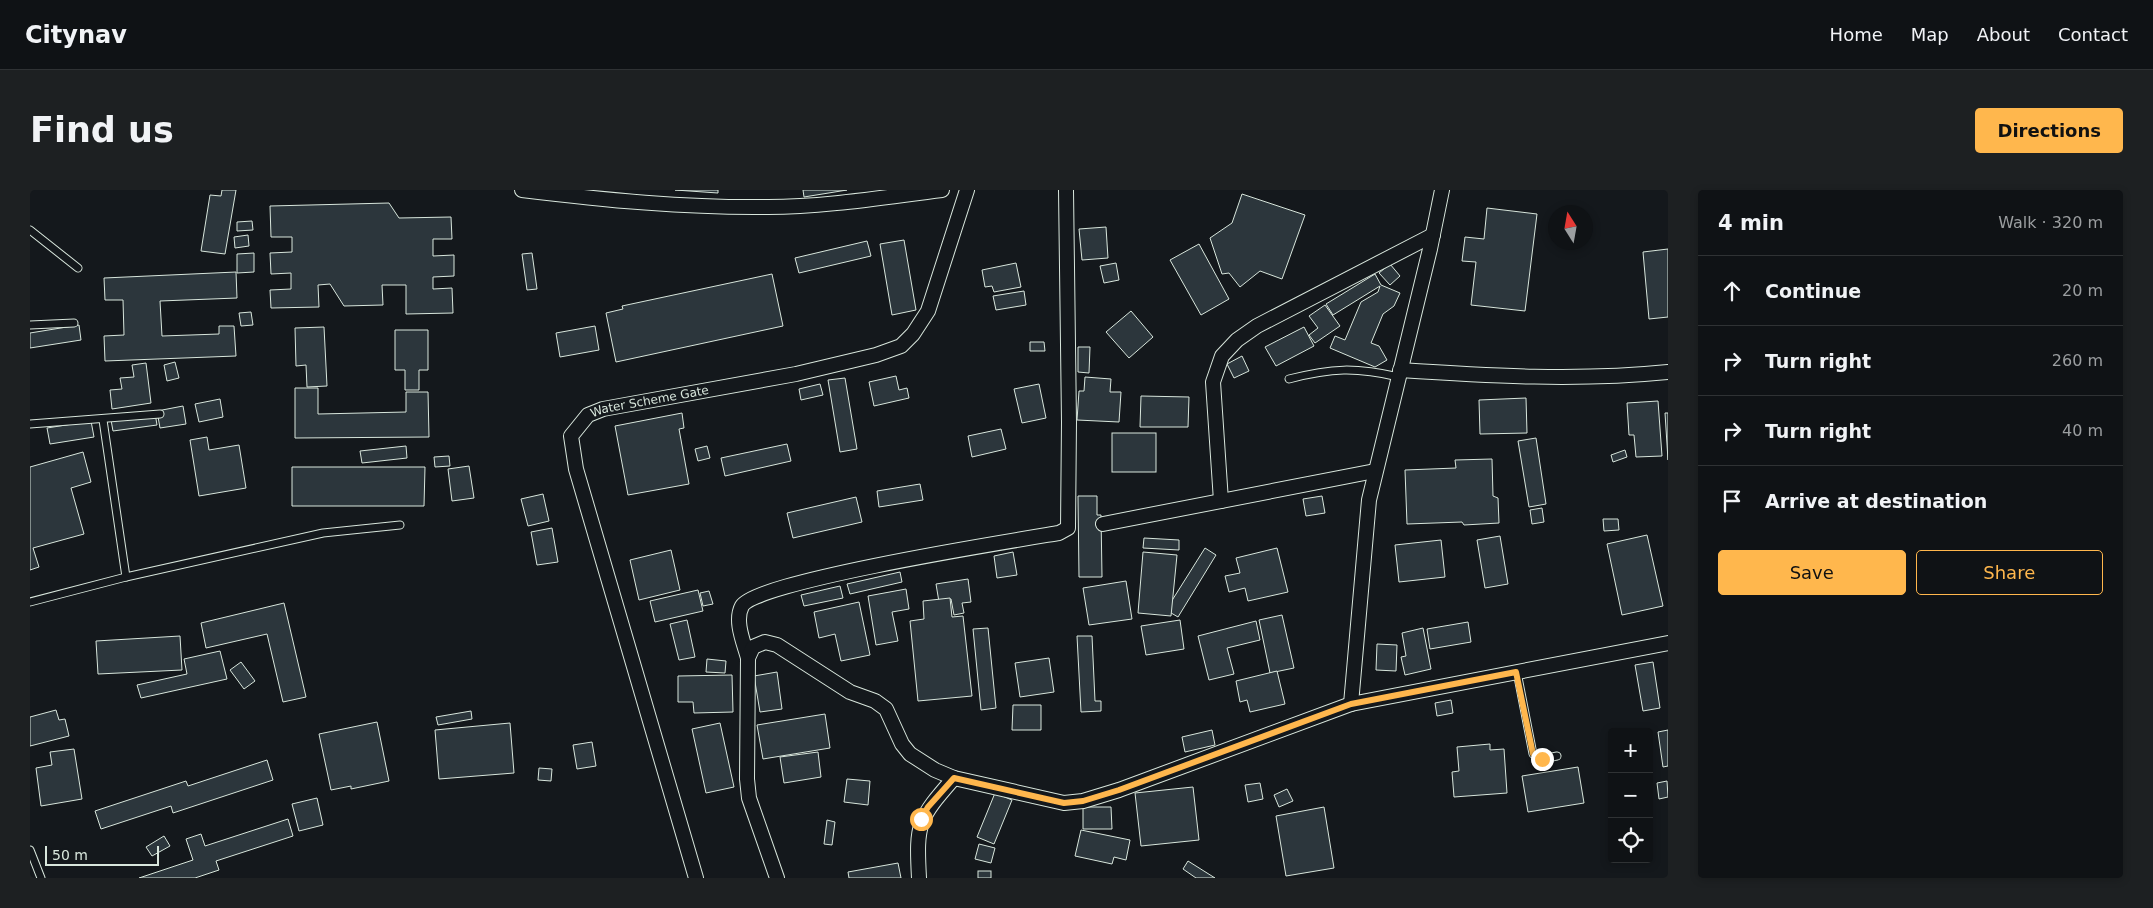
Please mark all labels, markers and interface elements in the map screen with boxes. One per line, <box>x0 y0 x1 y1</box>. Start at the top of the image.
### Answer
text: Citynav <box>25 21 127 49</box>
text: Home <box>1830 24 1883 45</box>
text: Map <box>1911 24 1949 45</box>
text: About <box>1977 24 2030 45</box>
text: Contact <box>2058 24 2128 45</box>
button: Directions <box>1975 108 2123 153</box>
text: Find us <box>30 110 174 150</box>
north arrow <box>1548 205 1593 250</box>
text: 4 min <box>1718 211 1784 235</box>
text: Walk · 320 m <box>1998 213 2103 232</box>
icon: ahead <box>1718 277 1746 305</box>
text: Continue <box>1765 280 1861 302</box>
text: 20 m <box>2062 281 2103 300</box>
icon: right <box>1718 347 1746 375</box>
text: Turn right <box>1765 350 1871 372</box>
text: 260 m <box>2052 351 2103 370</box>
street label: Water Scheme Gate <box>588 383 710 420</box>
icon: right <box>1718 417 1746 445</box>
text: Turn right <box>1765 420 1871 442</box>
text: 40 m <box>2062 421 2103 440</box>
icon: arrive <box>1718 487 1746 515</box>
text: Arrive at destination <box>1765 490 1987 512</box>
button: Save <box>1718 550 1906 595</box>
button: Share <box>1916 550 2103 595</box>
map controls <box>1608 728 1653 863</box>
button: + <box>1608 728 1653 773</box>
route end <box>1531 748 1554 771</box>
button: − <box>1608 773 1653 818</box>
route start <box>910 808 933 831</box>
button: locate <box>1608 818 1653 863</box>
scale bar <box>45 843 159 866</box>
text: 50 m <box>52 847 88 863</box>

